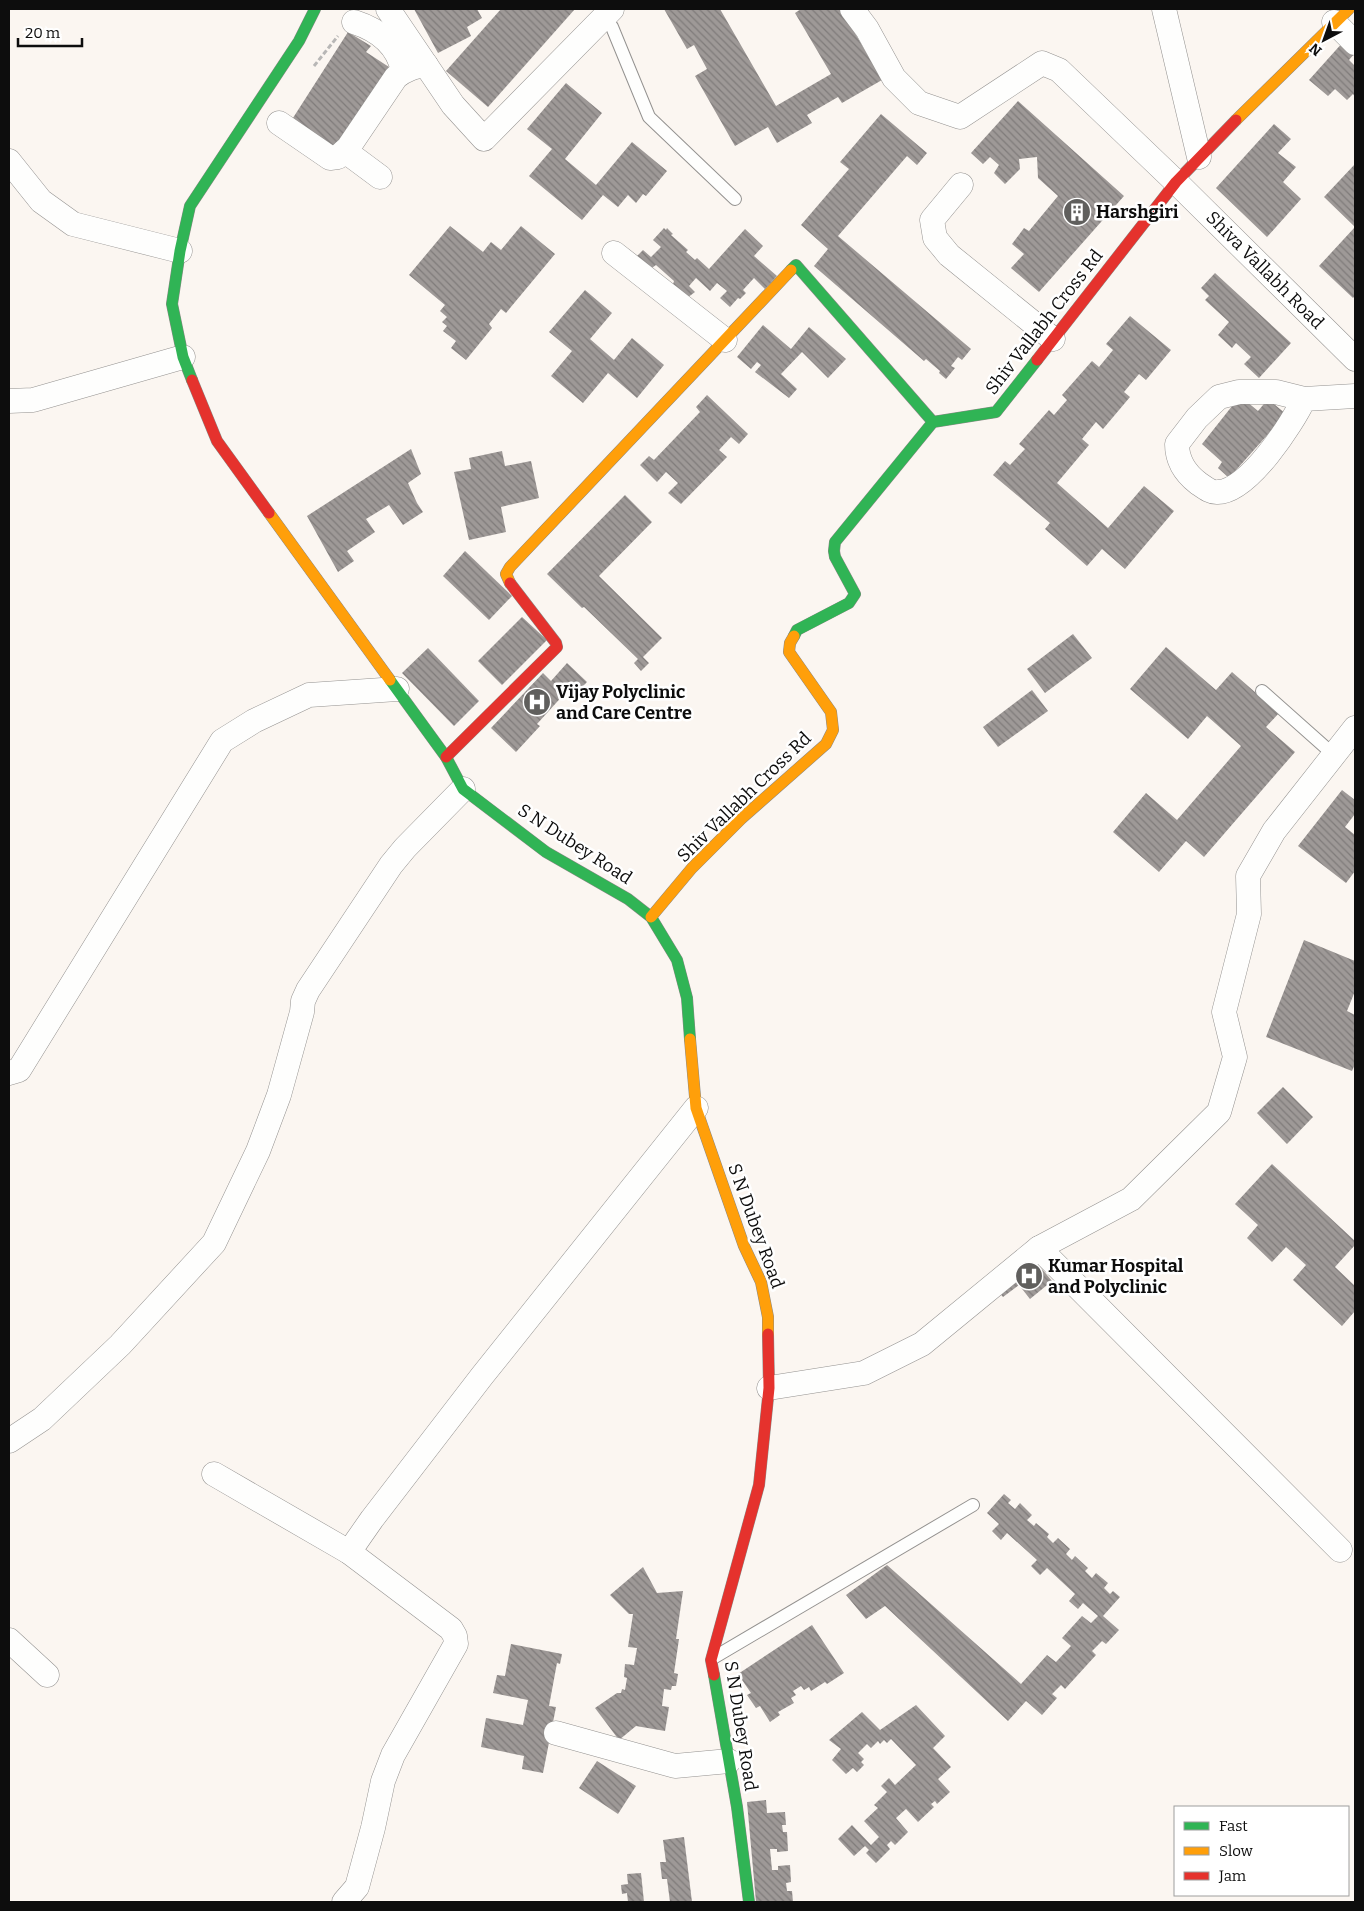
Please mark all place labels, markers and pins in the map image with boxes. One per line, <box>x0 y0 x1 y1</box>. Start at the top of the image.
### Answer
building icon: Harshgiri <box>1062 197 1092 227</box>
place label: Harshgiri <box>1096 201 1179 223</box>
place label: Vijay Polyclinic and Care Centre <box>556 681 692 724</box>
hospital icon: Vijay Polyclinic and Care Centre <box>522 687 552 717</box>
place label: Kumar Hospital and Polyclinic <box>1048 1255 1184 1298</box>
hospital icon: Kumar Hospital and Polyclinic <box>1014 1261 1044 1291</box>

